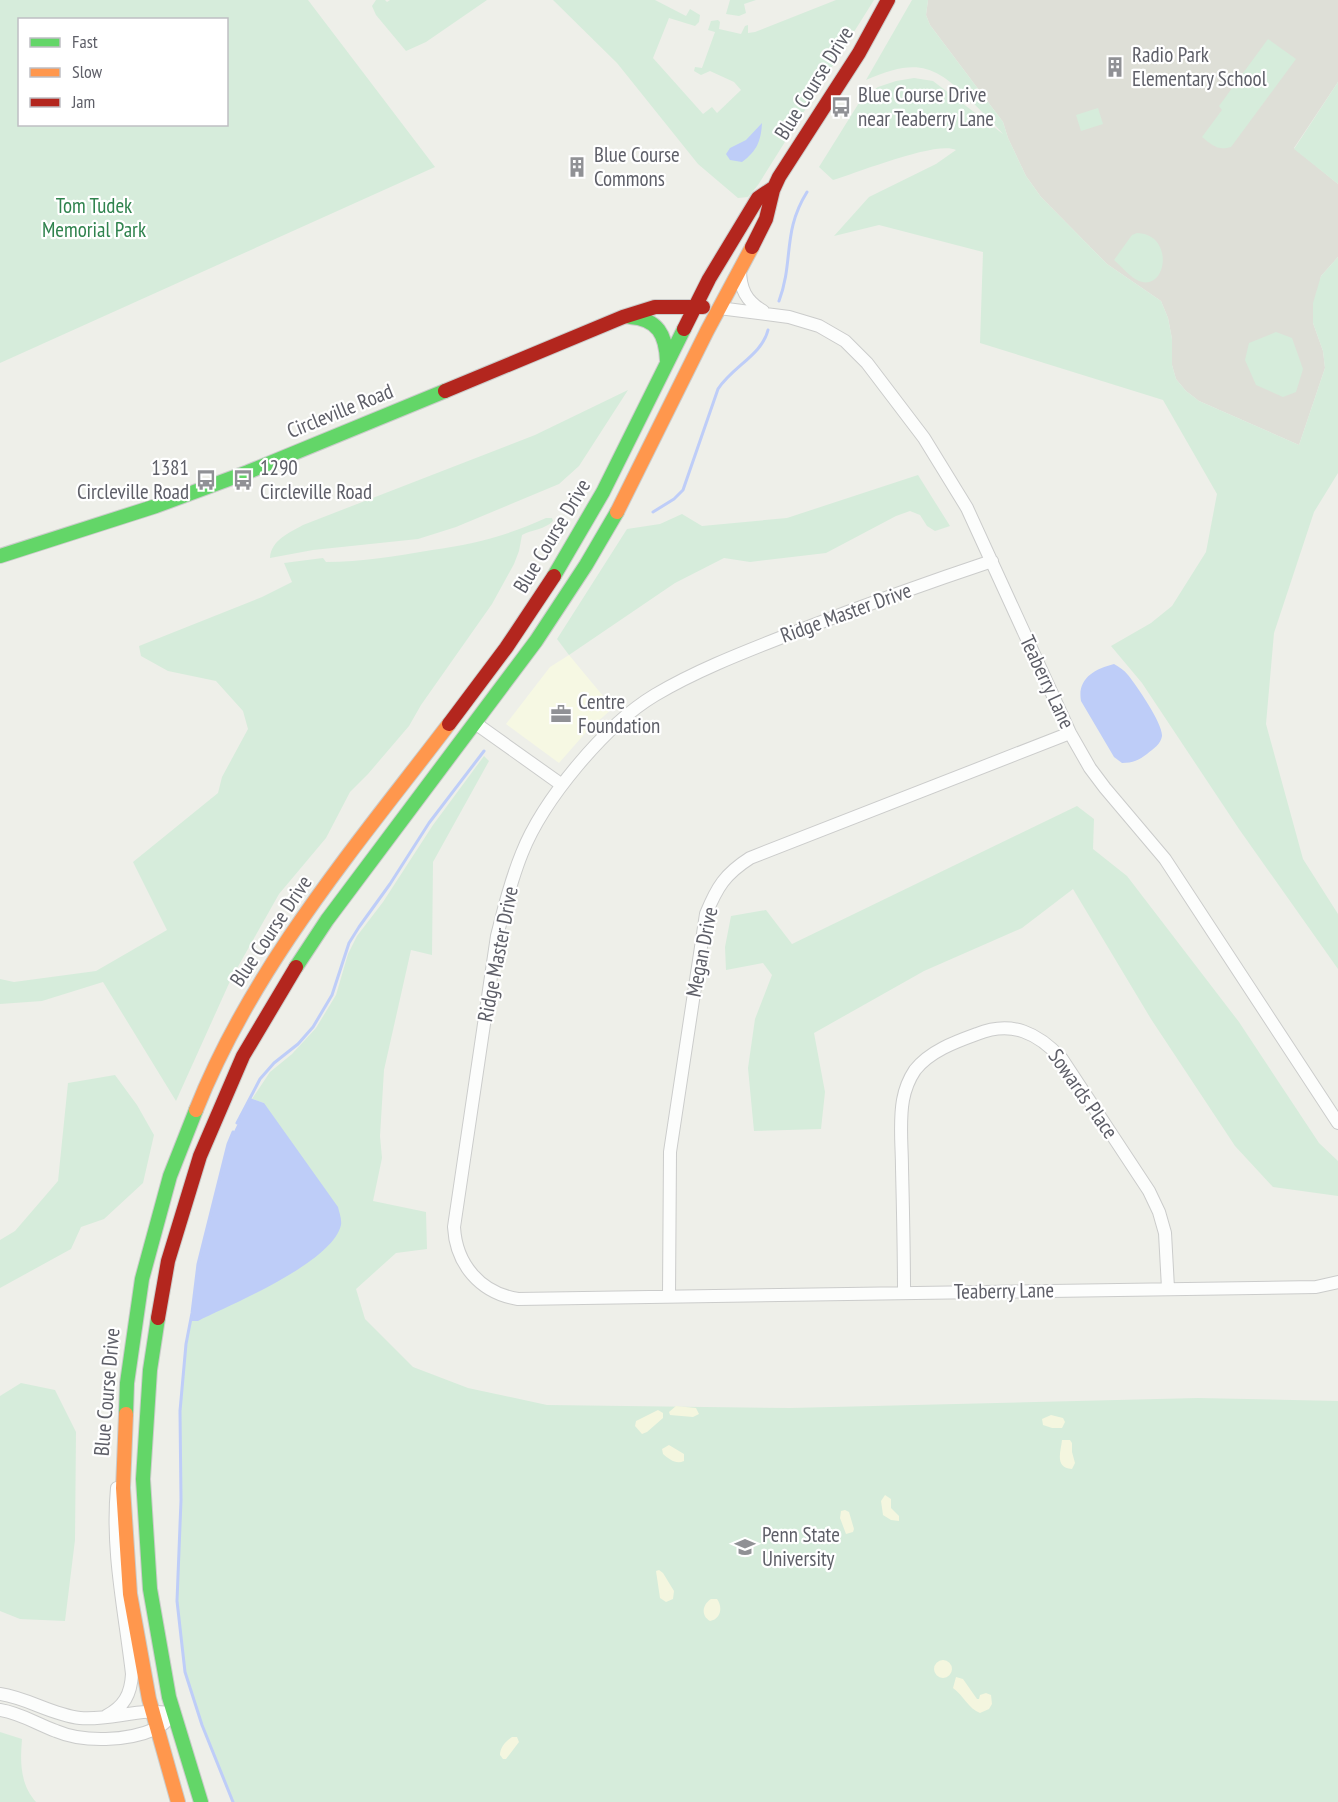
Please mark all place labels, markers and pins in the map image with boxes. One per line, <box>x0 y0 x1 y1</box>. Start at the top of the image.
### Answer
place label: Radio Park Elementary School <box>1132 41 1267 92</box>
building icon: Radio Park Elementary School <box>1103 55 1127 79</box>
place label: Blue Course Drive near Teaberry Lane <box>858 81 994 132</box>
bus stop icon: Blue Course Drive near Teaberry Lane <box>829 95 853 119</box>
place label: Blue Course Commons <box>594 141 680 192</box>
building icon: Blue Course Commons <box>565 155 589 179</box>
place label: 1381 Circleville Road <box>77 454 189 505</box>
place label: 1290 Circleville Road <box>260 454 372 505</box>
bus stop icon: 1381 Circleville Road <box>194 468 218 492</box>
bus stop icon: 1290 Circleville Road <box>231 468 255 492</box>
place label: Centre Foundation <box>578 688 660 739</box>
office icon: Centre Foundation <box>549 702 573 726</box>
place label: Penn State University <box>762 1521 840 1572</box>
school or university icon: Penn State University <box>733 1535 757 1559</box>

